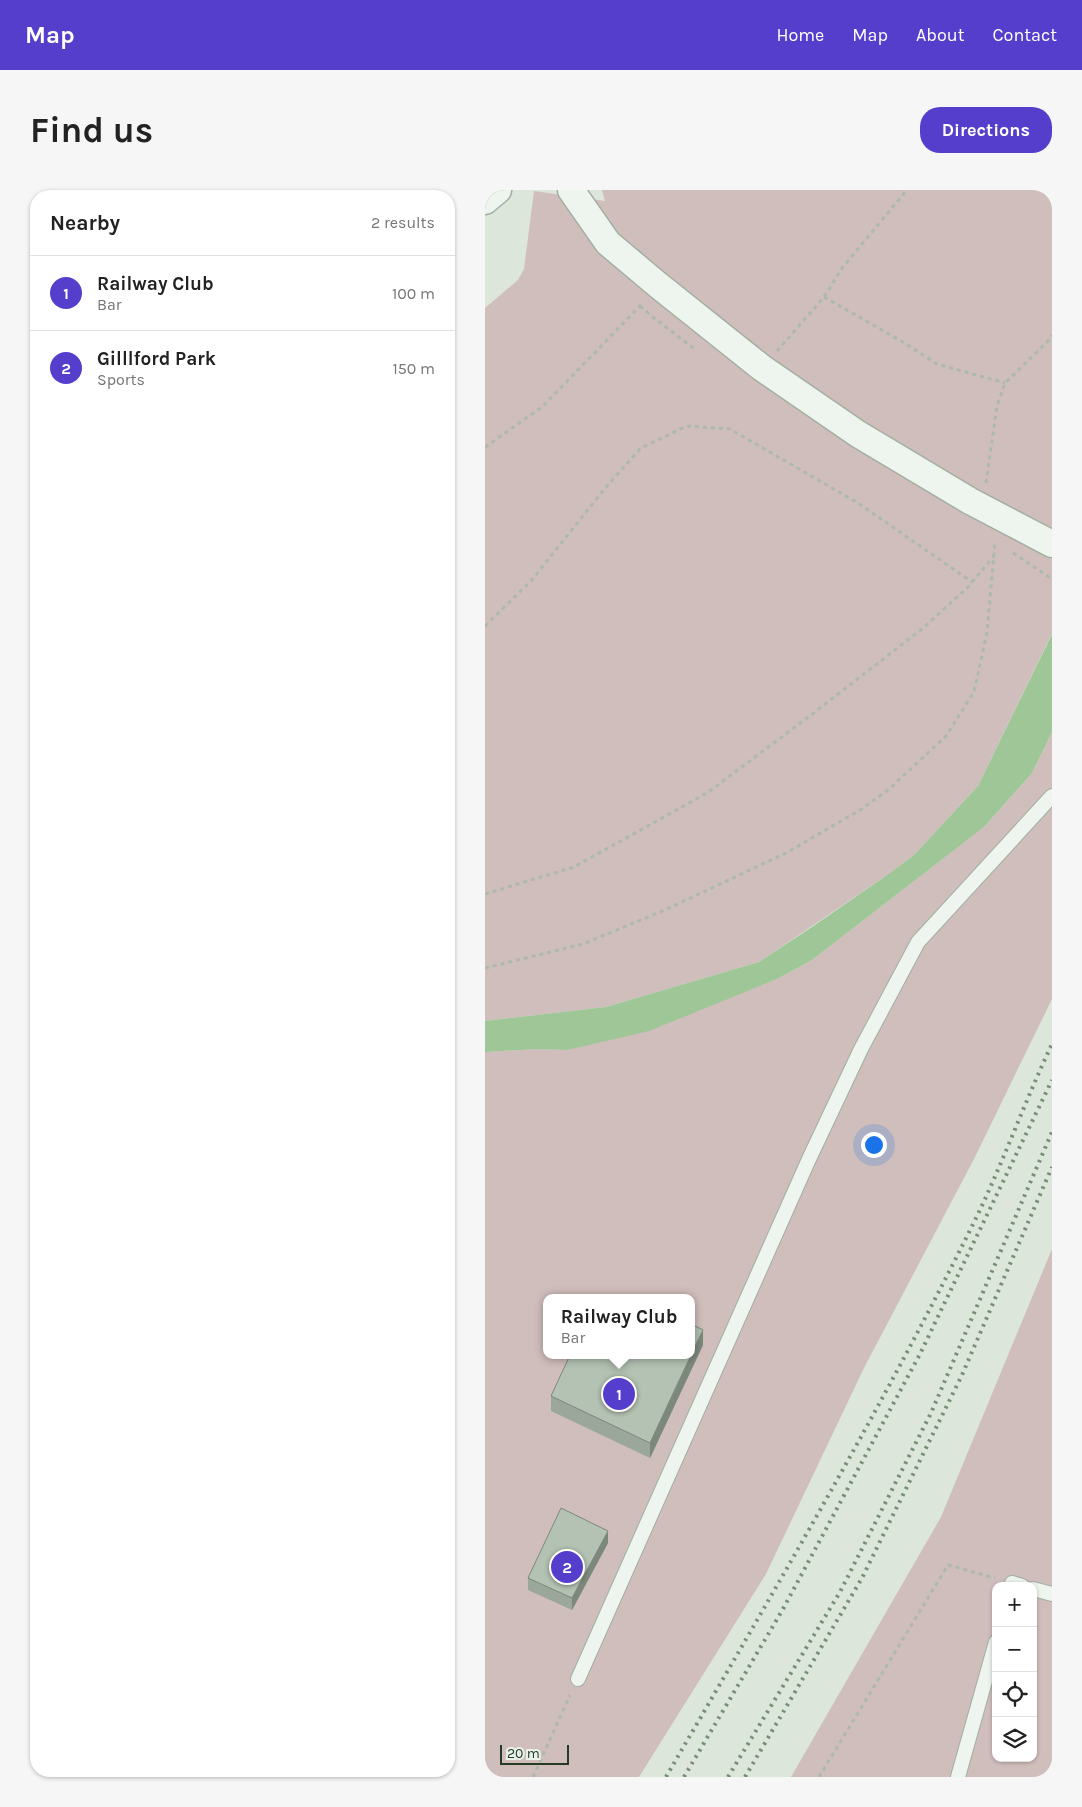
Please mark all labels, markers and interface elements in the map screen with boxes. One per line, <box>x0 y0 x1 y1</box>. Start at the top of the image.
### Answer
text: Map <box>25 21 75 49</box>
text: Home <box>776 24 824 46</box>
text: Map <box>852 24 888 46</box>
text: About <box>916 24 965 46</box>
text: Contact <box>993 24 1057 46</box>
button: Directions <box>920 107 1052 153</box>
text: Find us <box>30 110 153 151</box>
text: Nearby <box>50 211 120 235</box>
text: 2 results <box>371 213 435 232</box>
text: Railway Club <box>97 273 214 295</box>
text: 1 <box>63 284 69 303</box>
text: 100 m <box>392 284 435 303</box>
text: Bar <box>97 295 122 314</box>
text: Gilllford Park <box>97 348 216 370</box>
text: 2 <box>61 359 71 378</box>
text: 150 m <box>392 359 435 378</box>
text: Sports <box>97 370 145 389</box>
your location <box>861 1132 887 1158</box>
popup <box>543 1294 695 1359</box>
text: Railway Club <box>561 1306 677 1328</box>
text: Bar <box>561 1328 585 1347</box>
pin: 1 <box>603 1375 635 1413</box>
pin: 2 <box>551 1548 583 1586</box>
map controls <box>992 1582 1037 1762</box>
button: + <box>992 1582 1037 1627</box>
button: − <box>992 1627 1037 1672</box>
button: locate <box>992 1672 1037 1717</box>
button: layers <box>992 1717 1037 1762</box>
scale bar <box>500 1742 569 1765</box>
text: 20 m <box>507 1745 540 1762</box>

